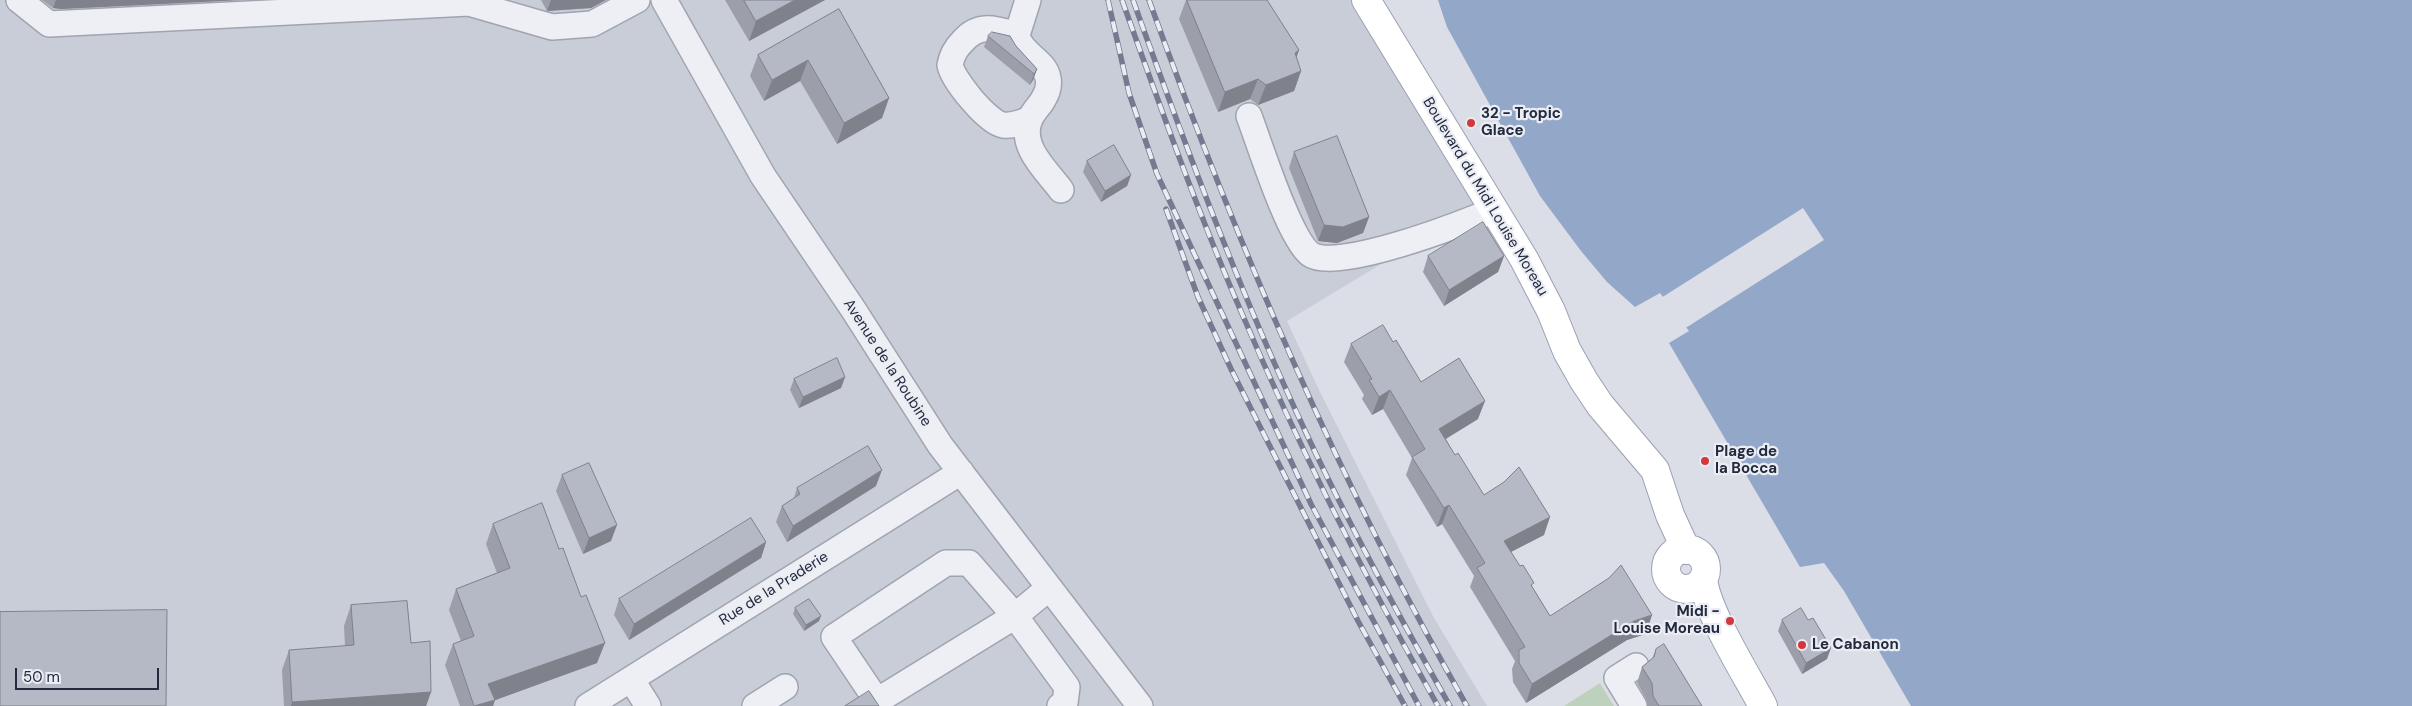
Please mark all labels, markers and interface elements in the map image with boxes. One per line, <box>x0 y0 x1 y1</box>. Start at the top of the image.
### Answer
street label: Boulevard du Midi Louise Moreau <box>1418 94 1552 300</box>
place label: 32 - Tropic Glace <box>1481 105 1561 140</box>
marker: 32 - Tropic Glace <box>1465 117 1477 129</box>
street label: Avenue de la Roubine <box>839 296 935 430</box>
place label: Plage de la Bocca <box>1715 443 1777 478</box>
marker: Plage de la Bocca <box>1699 455 1711 467</box>
street label: Rue de la Praderie <box>716 548 832 630</box>
place label: Midi - Louise Moreau <box>1613 603 1720 638</box>
marker: Midi - Louise Moreau <box>1724 615 1736 627</box>
place label: Le Cabanon <box>1812 636 1899 654</box>
marker: Le Cabanon <box>1796 639 1808 651</box>
scale bar <box>18 658 161 690</box>
text: 50 m <box>23 667 60 687</box>

